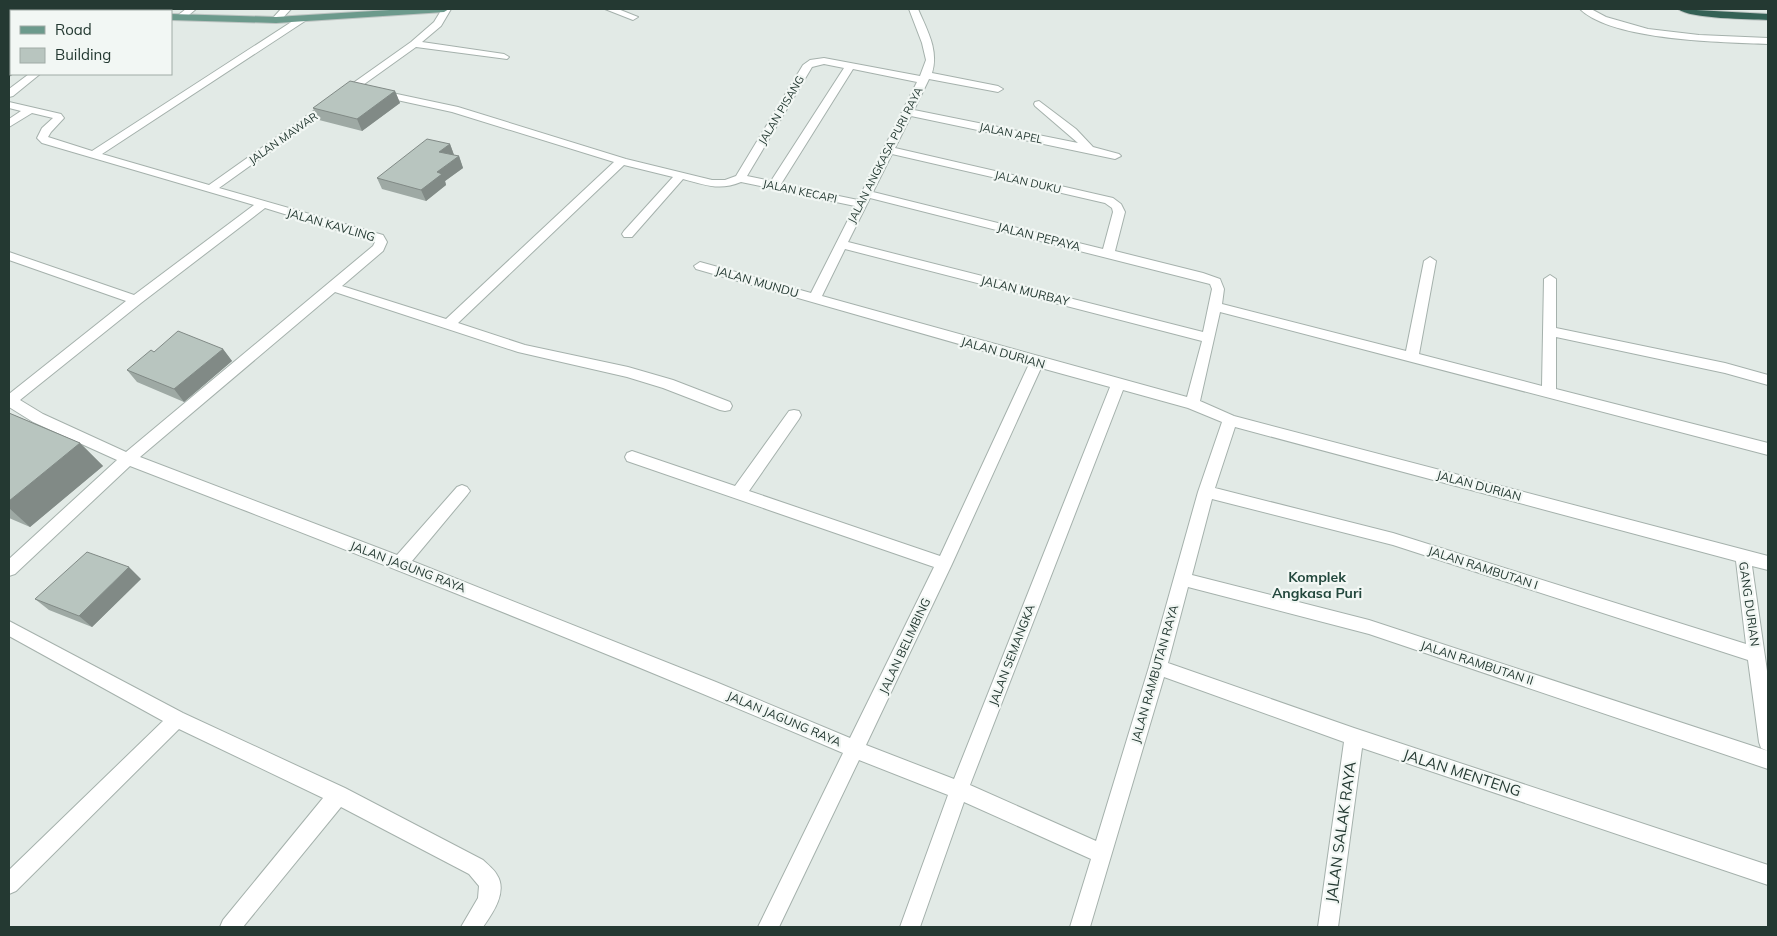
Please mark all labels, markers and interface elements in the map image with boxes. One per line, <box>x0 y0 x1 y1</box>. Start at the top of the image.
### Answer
legend <box>10 10 172 75</box>
text: Road <box>55 20 92 39</box>
text: Building <box>55 45 111 64</box>
street label: JALAN PISANG <box>755 73 807 147</box>
street label: JALAN ANGKASA PURI RAYA <box>845 85 925 225</box>
street label: JALAN MAWAR <box>246 109 320 167</box>
street label: JALAN APEL <box>978 119 1044 147</box>
street label: JALAN DUKU <box>993 168 1063 196</box>
street label: JALAN KECAPI <box>762 176 838 206</box>
street label: JALAN KAVLING <box>285 205 377 244</box>
street label: JALAN PEPAYA <box>996 219 1082 254</box>
street label: JALAN MUNDU <box>714 262 800 301</box>
street label: JALAN MURBAY <box>979 272 1072 309</box>
street label: JALAN DURIAN <box>959 333 1047 372</box>
street label: JALAN DURIAN <box>1435 467 1523 504</box>
street label: JALAN JAGUNG RAYA <box>348 538 468 596</box>
street label: JALAN RAMBUTAN I <box>1426 543 1540 592</box>
street label: GANG DURIAN <box>1736 561 1763 647</box>
district label: Komplek Angkasa Puri <box>1272 568 1362 602</box>
street label: JALAN BELIMBING <box>876 595 933 696</box>
street label: JALAN SEMANGKA <box>985 602 1038 708</box>
street label: JALAN RAMBUTAN RAYA <box>1128 603 1181 745</box>
street label: JALAN RAMBUTAN II <box>1419 637 1535 688</box>
street label: JALAN JAGUNG RAYA <box>725 688 844 749</box>
street label: JALAN MENTENG <box>1401 744 1524 801</box>
street label: JALAN SALAK RAYA <box>1321 760 1360 904</box>

